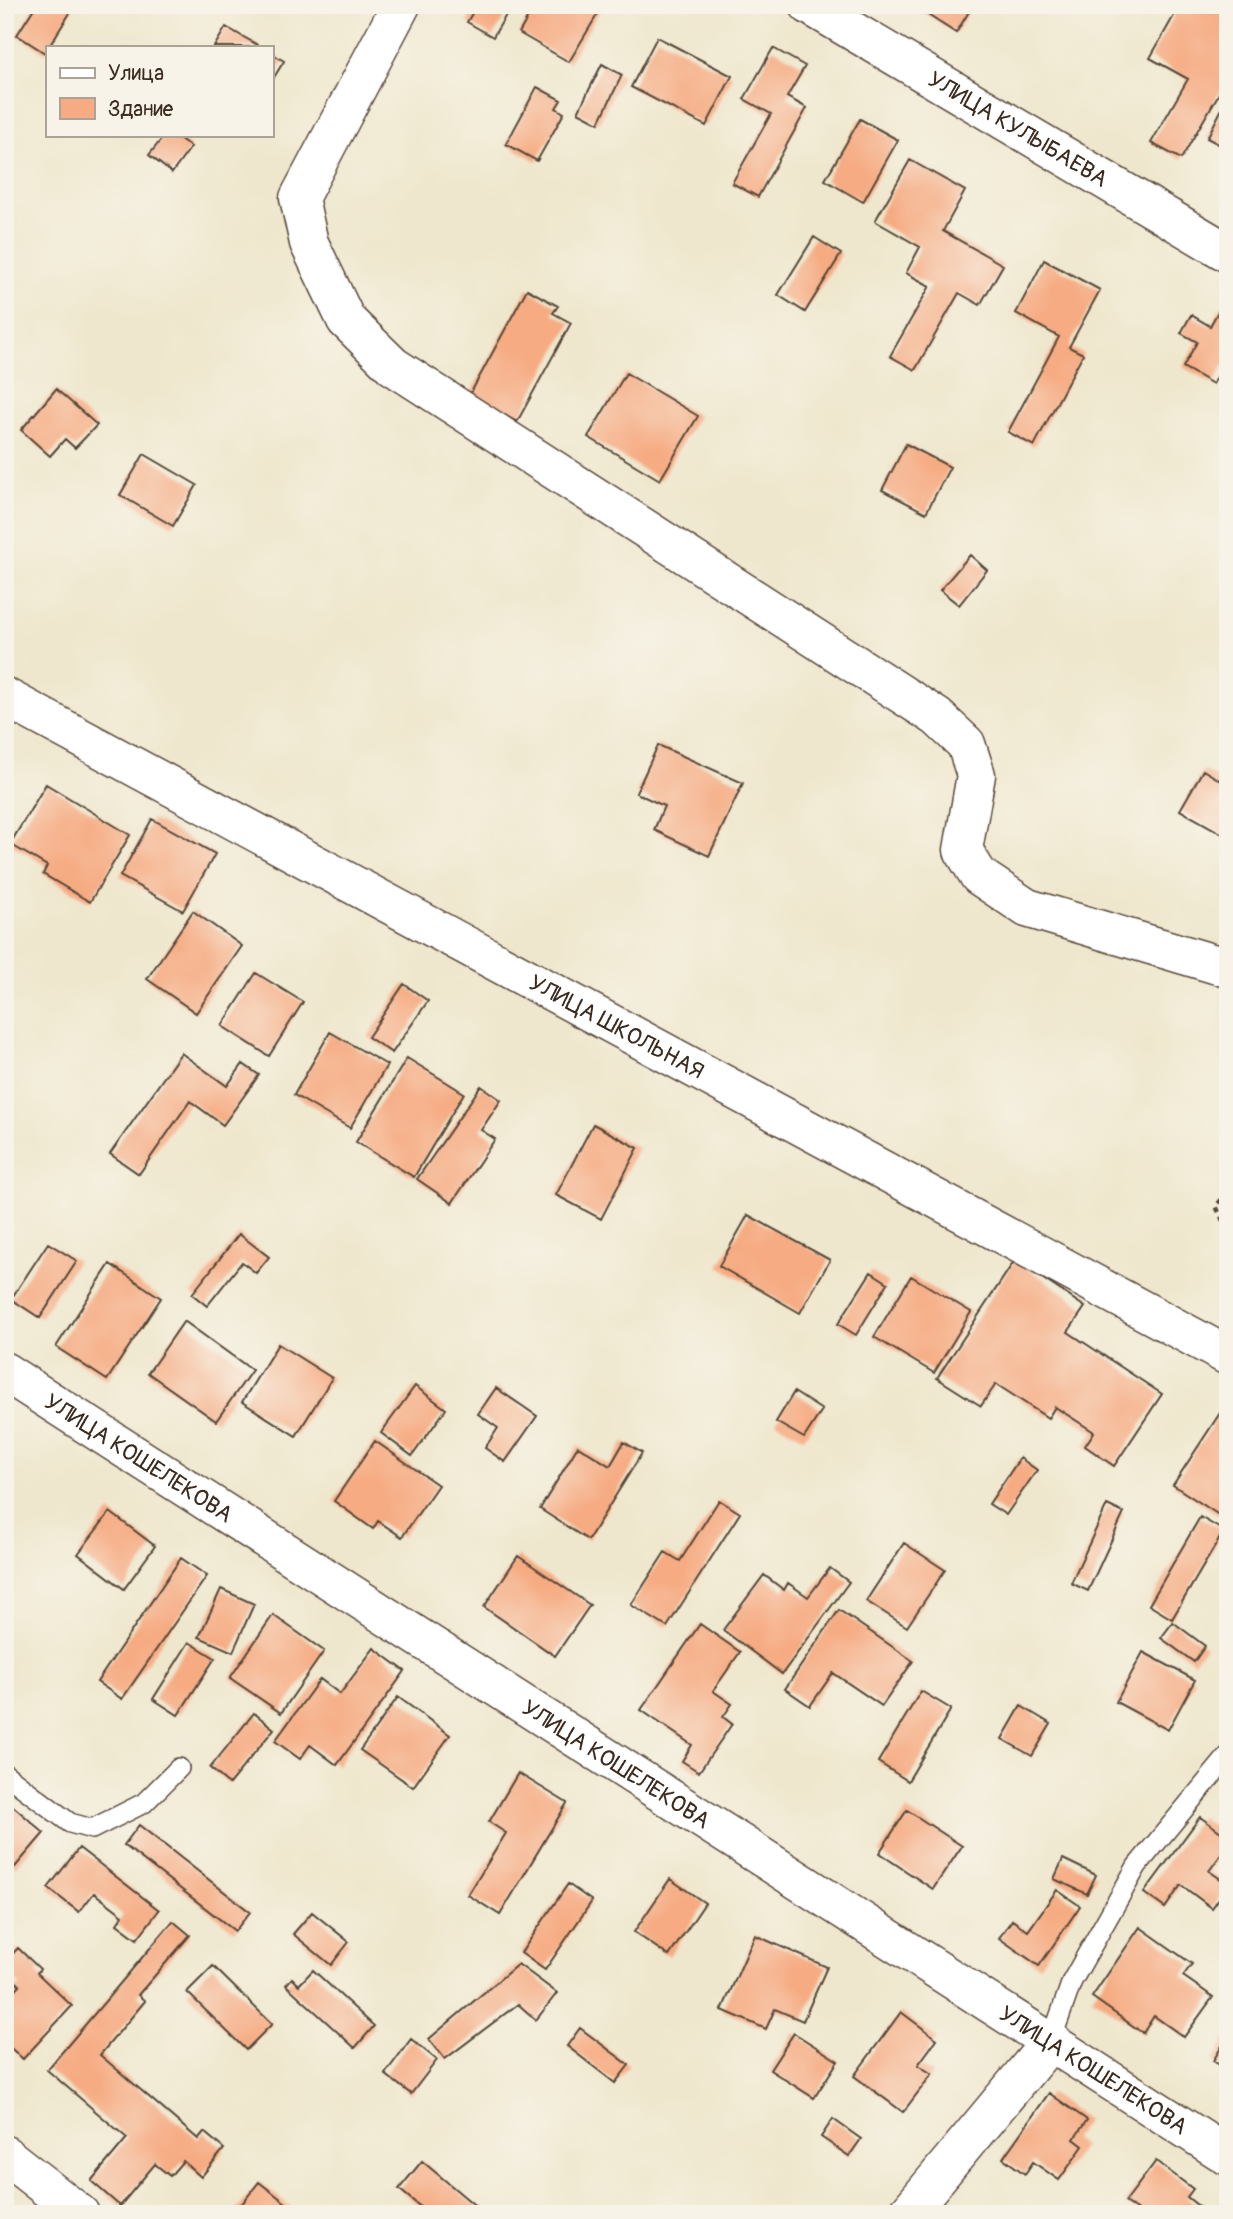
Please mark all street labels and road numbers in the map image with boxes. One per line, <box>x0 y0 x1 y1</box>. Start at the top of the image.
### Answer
street label: УЛИЦА КУЛЫБАЕВА <box>923 64 1113 193</box>
street label: УЛИЦА ШКОЛЬНАЯ <box>524 968 709 1086</box>
street label: УЛИЦА КОШЕЛЕКОВА <box>39 1387 238 1529</box>
street label: УЛИЦА КОШЕЛЕКОВА <box>517 1693 716 1835</box>
street label: УЛИЦА КОШЕЛЕКОВА <box>994 1999 1193 2141</box>

